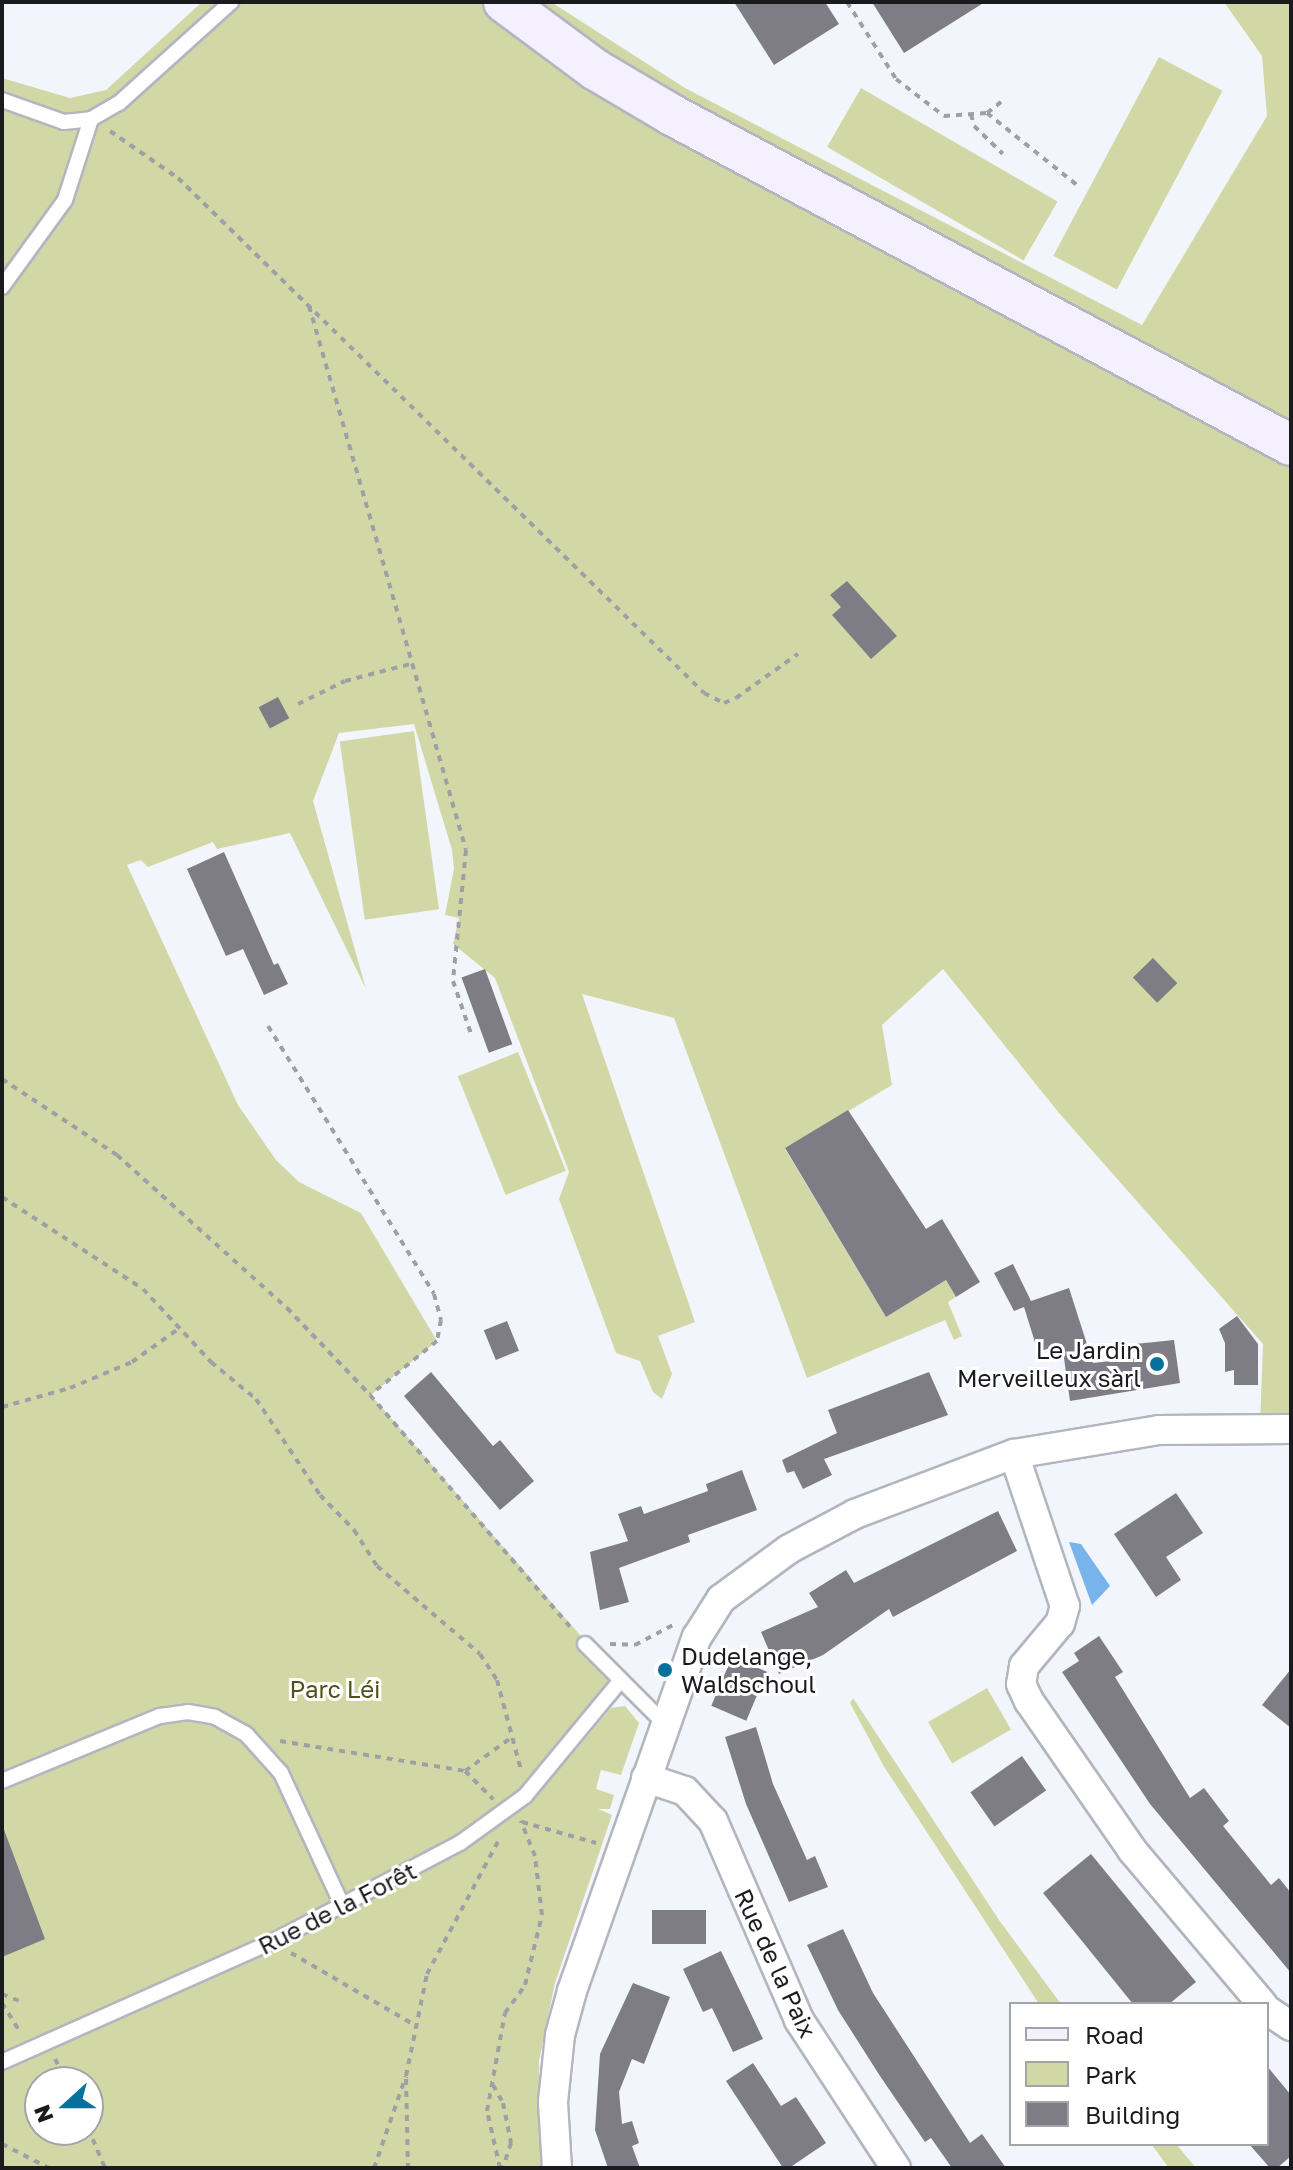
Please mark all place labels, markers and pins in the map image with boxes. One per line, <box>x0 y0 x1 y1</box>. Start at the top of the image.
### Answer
place label: Le Jardin Merveilleux sàrl <box>957 1336 1141 1392</box>
marker: Le Jardin Merveilleux sàrl <box>1148 1355 1166 1373</box>
place label: Dudelange, Waldschoul <box>681 1642 816 1698</box>
marker: Dudelange, Waldschoul <box>656 1661 674 1679</box>

